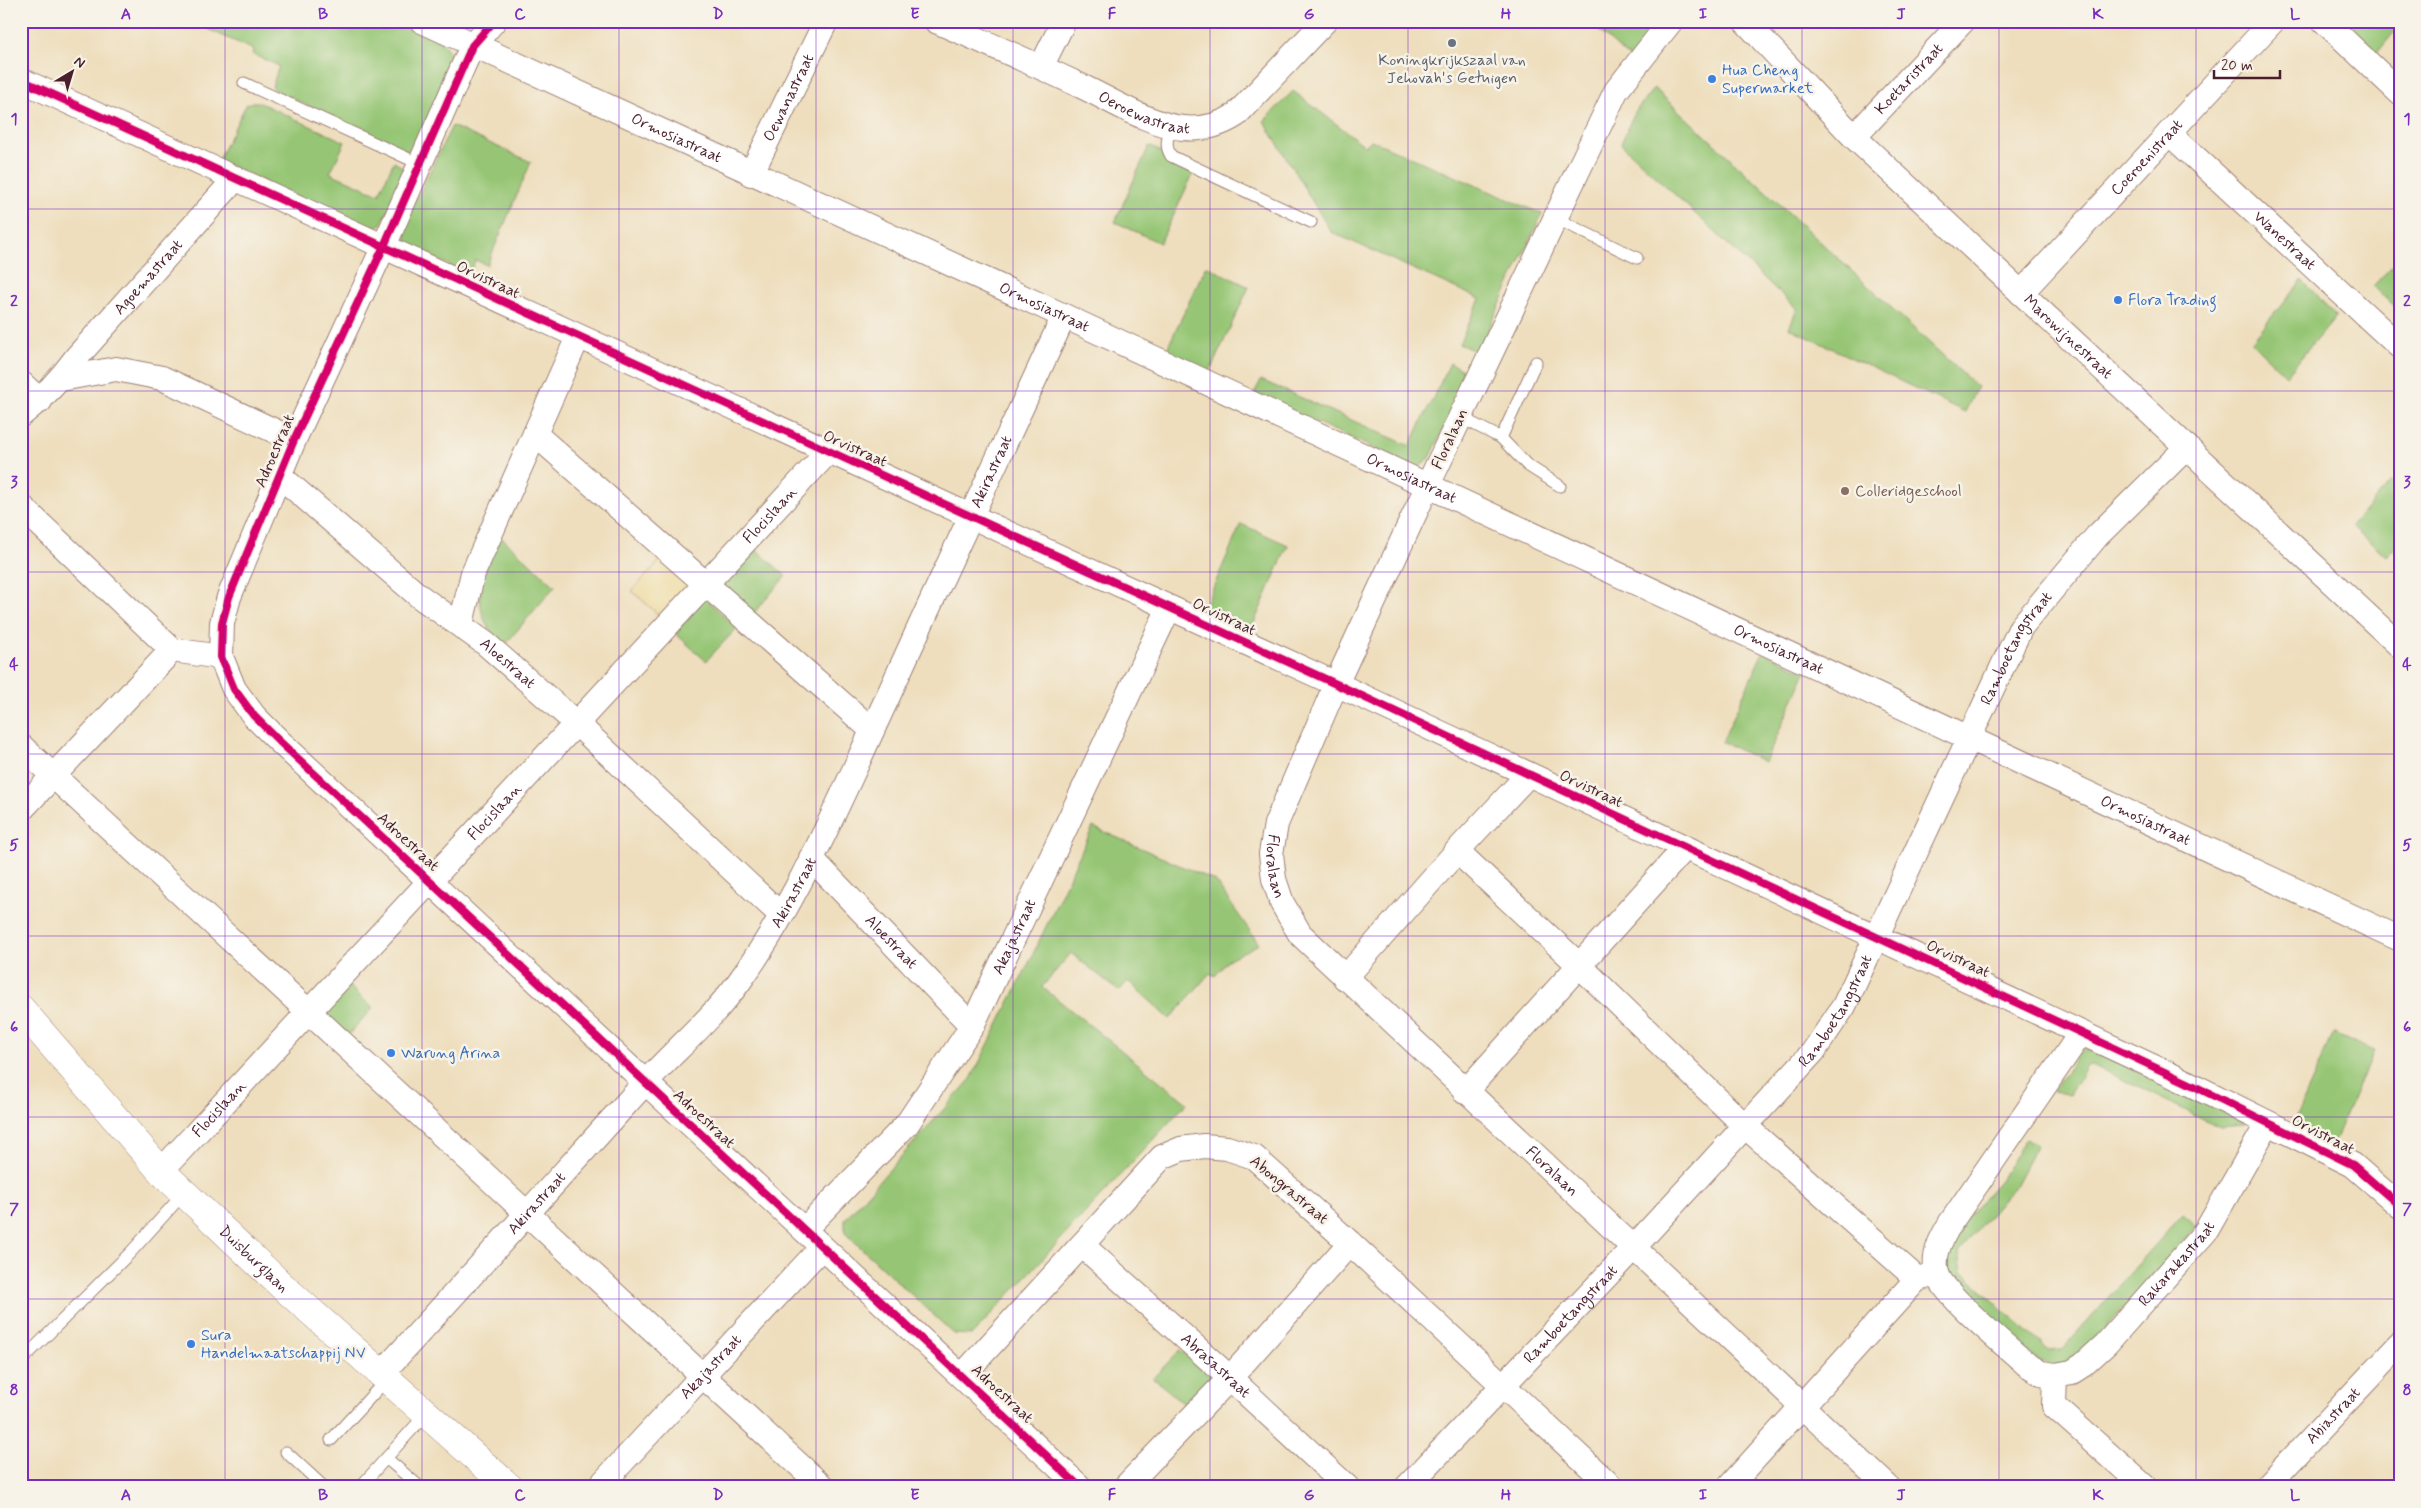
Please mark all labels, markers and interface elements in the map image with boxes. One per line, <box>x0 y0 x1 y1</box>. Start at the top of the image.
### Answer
text: A <box>121 4 131 25</box>
text: B <box>318 4 328 25</box>
text: C <box>514 4 526 25</box>
text: D <box>712 4 724 25</box>
text: E <box>910 4 920 25</box>
text: F <box>1108 4 1117 25</box>
text: G <box>1304 4 1315 25</box>
text: H <box>1501 4 1512 25</box>
text: I <box>1699 4 1708 25</box>
text: J <box>1896 4 1906 25</box>
text: K <box>2092 4 2104 25</box>
text: L <box>2290 4 2301 25</box>
marker: Koningkrijkszaal van Jehovah's Getuigen <box>1446 37 1458 49</box>
street label: Koetaristraat <box>1870 38 1948 119</box>
north arrow <box>48 48 98 98</box>
scale bar <box>2214 48 2280 80</box>
street label: Oewanastraat <box>758 50 819 145</box>
place label: Koningkrijkszaal van Jehovah's Getuigen <box>1378 50 1526 89</box>
text: N <box>70 53 89 73</box>
text: 20 m <box>2221 56 2253 76</box>
place label: Hua Cheng Supermarket <box>1722 60 1814 99</box>
marker: Hua Cheng Supermarket <box>1706 73 1718 85</box>
street label: Oeroewastraat <box>1095 86 1190 139</box>
street label: Ormosiastraat <box>628 108 725 168</box>
text: 1 <box>10 109 18 130</box>
text: 1 <box>2403 109 2411 130</box>
street label: Coeroenistraat <box>2106 115 2187 200</box>
street label: Wanestraat <box>2249 206 2321 275</box>
street label: Agoemastraat <box>109 235 187 319</box>
street label: Orvistraat <box>453 256 523 304</box>
street label: Ormosiastraat <box>996 277 1093 337</box>
street label: Marowijnestraat <box>2019 290 2117 384</box>
place label: Flora Trading <box>2128 290 2217 312</box>
text: 2 <box>10 291 18 312</box>
text: 2 <box>2403 291 2411 312</box>
marker: Flora Trading <box>2112 294 2124 306</box>
street label: Floralaan <box>1427 405 1473 473</box>
street label: Adroestraat <box>250 411 300 491</box>
street label: Orvistraat <box>820 426 890 472</box>
street label: Akirastraat <box>965 432 1017 511</box>
street label: Ormosiastraat <box>1363 448 1460 508</box>
text: 3 <box>10 472 18 493</box>
text: 3 <box>2403 472 2411 493</box>
street label: Flocislaan <box>738 481 802 548</box>
place label: Colleridgeschool <box>1855 481 1962 503</box>
marker: Colleridgeschool <box>1839 485 1851 497</box>
street label: Ramboetangstraat <box>1976 587 2057 708</box>
street label: Orvistraat <box>1189 593 1259 641</box>
street label: Ormosiastraat <box>1730 619 1827 679</box>
street label: Aloestraat <box>475 633 540 693</box>
text: 4 <box>9 654 19 675</box>
text: 4 <box>2402 654 2412 675</box>
street label: Orvistraat <box>1556 765 1626 813</box>
street label: Flocislaan <box>463 778 526 845</box>
street label: Ormosiastraat <box>2097 790 2194 851</box>
street label: Adroestraat <box>372 808 444 876</box>
street label: Floralaan <box>1260 833 1290 901</box>
text: 5 <box>9 835 19 856</box>
text: 5 <box>2402 835 2412 856</box>
street label: Akirastraat <box>766 854 821 932</box>
street label: Akajastraat <box>987 895 1041 978</box>
street label: Aloestraat <box>860 910 922 973</box>
street label: Orvistraat <box>1923 935 1993 983</box>
street label: Ramboetangstraat <box>1794 951 1877 1072</box>
text: 6 <box>10 1017 18 1038</box>
text: 6 <box>2403 1017 2411 1038</box>
place label: Warung Arina <box>401 1043 500 1064</box>
marker: Warung Arina <box>385 1047 397 1059</box>
street label: Flocislaan <box>187 1075 251 1142</box>
street label: Adroestraat <box>668 1085 740 1153</box>
street label: Orvistraat <box>2288 1110 2358 1160</box>
street label: Floralaan <box>1521 1141 1583 1201</box>
street label: Abongrastraat <box>1245 1151 1333 1230</box>
street label: Akirastraat <box>503 1167 570 1239</box>
text: 7 <box>9 1199 19 1220</box>
text: 7 <box>2402 1199 2412 1220</box>
street label: Rakarakastraat <box>2134 1218 2220 1311</box>
street label: Duisburglaan <box>214 1221 293 1297</box>
street label: Ramboetangstraat <box>1519 1260 1622 1368</box>
place label: Sura Handelmaatschappij NV <box>201 1325 366 1364</box>
street label: Abrasastraat <box>1176 1328 1255 1403</box>
street label: Akajastraat <box>675 1330 746 1404</box>
marker: Sura Handelmaatschappij NV <box>185 1338 197 1350</box>
street label: Adroestraat <box>966 1360 1038 1428</box>
text: 8 <box>9 1380 19 1401</box>
text: 8 <box>2402 1380 2412 1401</box>
street label: Abiastraat <box>2301 1382 2365 1449</box>
text: A <box>121 1485 131 1506</box>
text: B <box>318 1485 328 1506</box>
text: C <box>514 1485 526 1506</box>
text: D <box>712 1485 724 1506</box>
text: E <box>910 1485 920 1506</box>
text: F <box>1108 1485 1117 1506</box>
text: G <box>1304 1485 1315 1506</box>
text: H <box>1501 1485 1512 1506</box>
text: I <box>1699 1485 1708 1506</box>
text: J <box>1896 1485 1906 1506</box>
text: K <box>2092 1485 2104 1506</box>
text: L <box>2290 1485 2301 1506</box>

